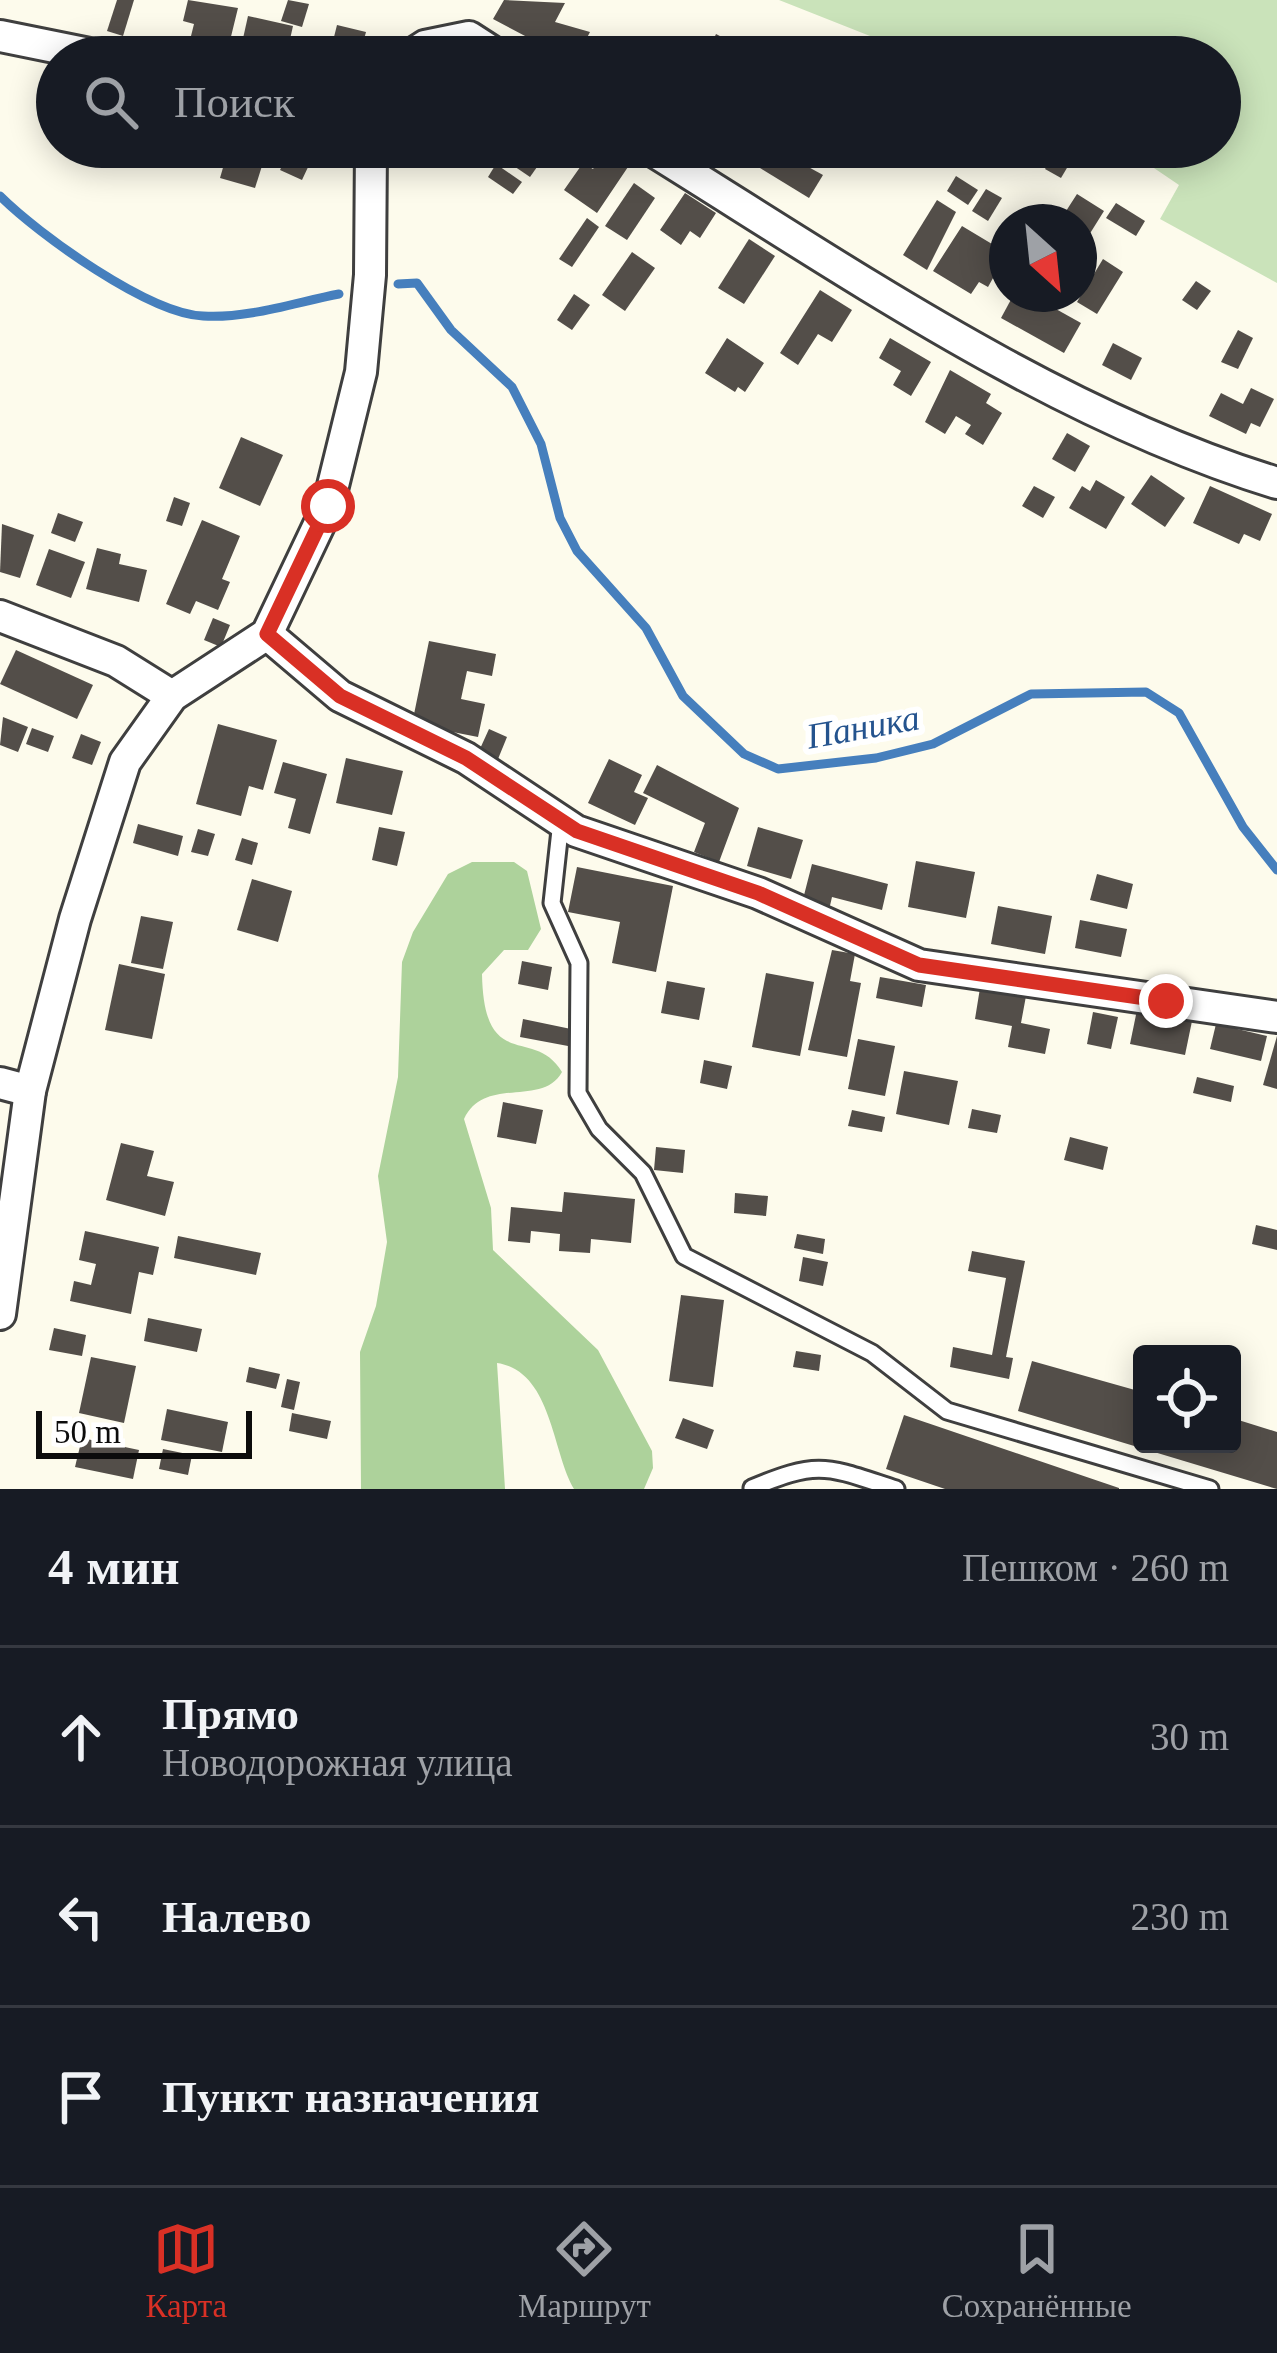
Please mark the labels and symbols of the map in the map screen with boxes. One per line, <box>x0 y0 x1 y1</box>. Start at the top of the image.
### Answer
north arrow <box>989 204 1097 312</box>
route start <box>301 479 355 533</box>
water label: Паника <box>803 697 923 757</box>
route end <box>1139 974 1193 1028</box>
scale bar <box>36 1405 252 1458</box>

